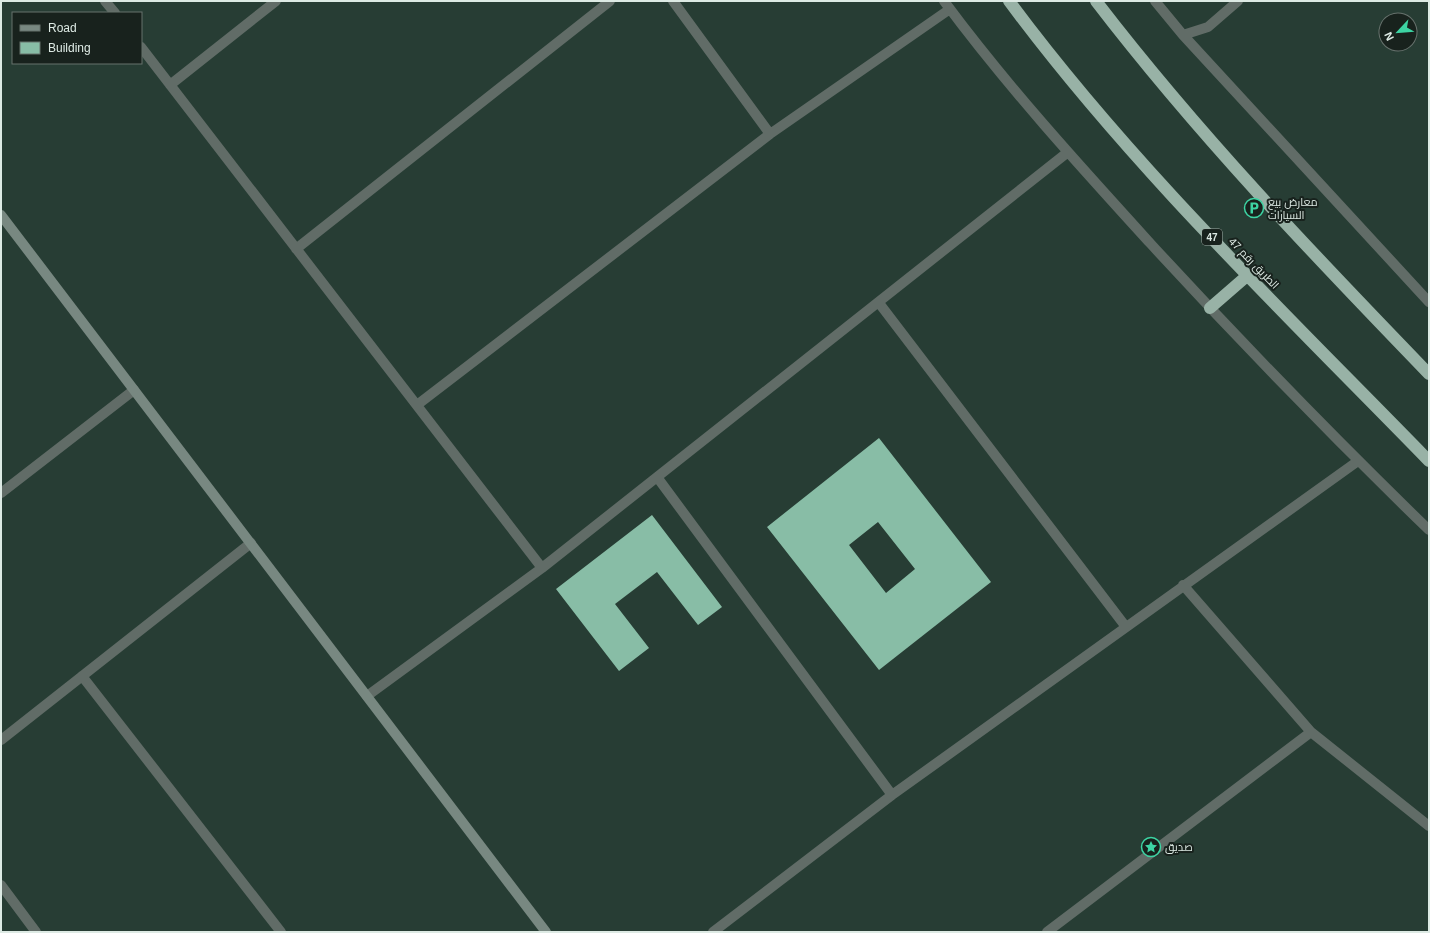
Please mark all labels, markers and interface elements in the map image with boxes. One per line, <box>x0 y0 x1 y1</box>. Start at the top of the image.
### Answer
legend <box>12 12 142 64</box>
north arrow <box>1378 12 1418 52</box>
text: Road <box>48 21 77 35</box>
text: N <box>1382 30 1396 43</box>
text: Building <box>48 41 91 55</box>
place label: معارض بيع السيارات <box>1268 196 1317 222</box>
parking icon: معارض بيع السيارات <box>1243 197 1265 219</box>
road number: 47 <box>1202 229 1222 245</box>
street label: الطريق رقم 47 <box>1225 235 1281 292</box>
place icon: صديق <box>1140 836 1162 858</box>
place label: صديق <box>1165 841 1193 854</box>

